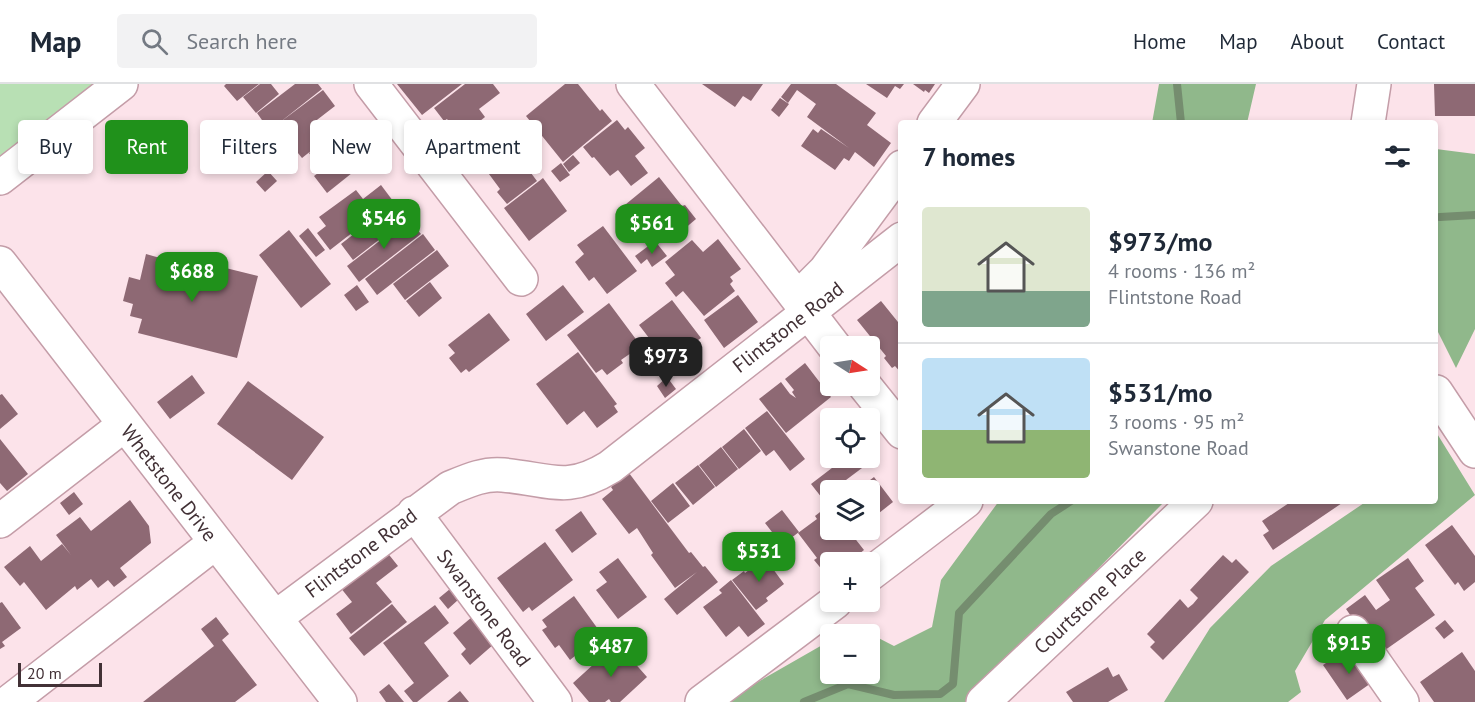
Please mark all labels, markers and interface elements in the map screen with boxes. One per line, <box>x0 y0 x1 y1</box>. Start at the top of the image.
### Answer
search box <box>117 14 537 68</box>
text: Map <box>30 23 81 60</box>
icon: search <box>138 25 171 58</box>
text: Search here <box>186 27 297 55</box>
text: Home <box>1133 28 1186 55</box>
text: Map <box>1219 28 1258 55</box>
text: About <box>1291 28 1344 55</box>
text: Contact <box>1377 28 1445 55</box>
chip: Buy <box>18 120 93 174</box>
chip: Rent <box>105 120 188 174</box>
chip: Filters <box>200 120 298 174</box>
chip: New <box>310 120 392 174</box>
chip: Apartment <box>404 120 542 174</box>
text: 7 homes <box>922 140 1015 173</box>
icon: filters <box>1381 140 1414 173</box>
pin: $546 <box>348 199 420 250</box>
pin: $561 <box>616 204 688 255</box>
text: $546 <box>361 205 407 231</box>
text: $561 <box>629 210 675 236</box>
text: $973/mo <box>1108 225 1212 258</box>
icon: home <box>970 231 1042 303</box>
pin: $688 <box>156 252 228 303</box>
text: $688 <box>169 258 215 284</box>
text: 4 rooms · 136 m² <box>1108 258 1255 284</box>
street label: Flintstone Road <box>727 276 849 378</box>
text: Flintstone Road <box>1108 284 1242 310</box>
north arrow <box>820 336 880 396</box>
map controls <box>820 336 880 684</box>
pin: $973 <box>630 337 702 388</box>
text: $973 <box>643 343 689 369</box>
text: $531/mo <box>1108 376 1212 409</box>
icon: home <box>970 382 1042 454</box>
button: locate <box>820 408 880 468</box>
text: 3 rooms · 95 m² <box>1108 409 1244 435</box>
street label: Whetstone Drive <box>115 419 223 547</box>
text: Swanstone Road <box>1108 435 1249 461</box>
button: layers <box>820 480 880 540</box>
street label: Flintstone Road <box>300 502 422 604</box>
pin: $531 <box>723 532 795 583</box>
text: $531 <box>736 538 782 564</box>
street label: Courtstone Place <box>1028 542 1152 660</box>
street label: Swanstone Road <box>431 544 537 672</box>
button: + <box>820 552 880 612</box>
button: − <box>820 624 880 684</box>
pin: $915 <box>1313 624 1385 675</box>
pin: $487 <box>575 627 647 678</box>
text: $915 <box>1326 630 1372 656</box>
text: $487 <box>588 633 634 659</box>
scale bar <box>18 660 102 688</box>
text: 20 m <box>27 663 62 683</box>

